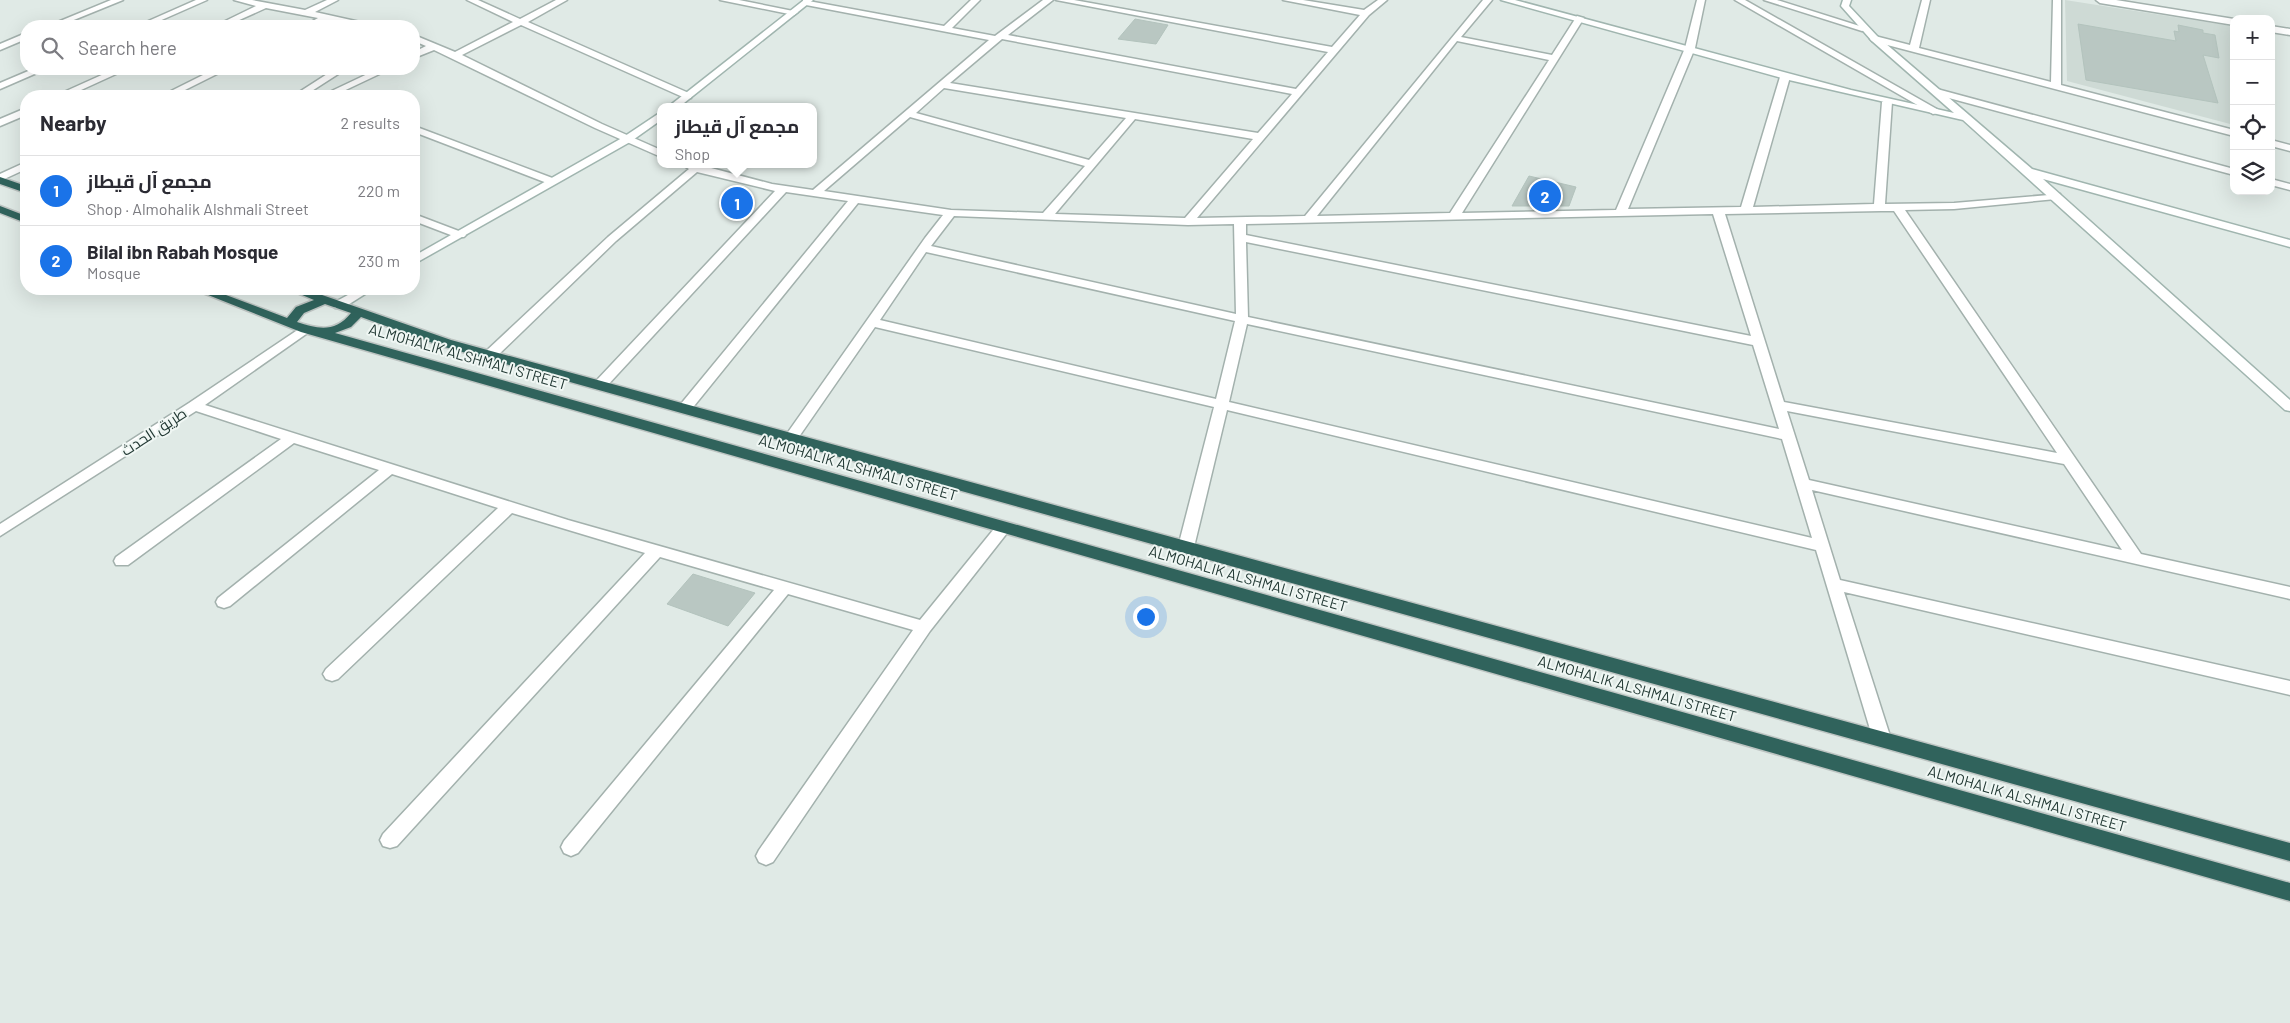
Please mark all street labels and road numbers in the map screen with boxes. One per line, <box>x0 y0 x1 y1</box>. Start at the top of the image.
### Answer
street label: ALMOHALIK ALSHMALI STREET <box>367 319 570 393</box>
street label: طريق الحدث <box>117 403 191 461</box>
street label: ALMOHALIK ALSHMALI STREET <box>757 430 960 504</box>
street label: ALMOHALIK ALSHMALI STREET <box>1147 541 1350 615</box>
street label: ALMOHALIK ALSHMALI STREET <box>1536 651 1739 725</box>
street label: ALMOHALIK ALSHMALI STREET <box>1926 761 2129 835</box>

